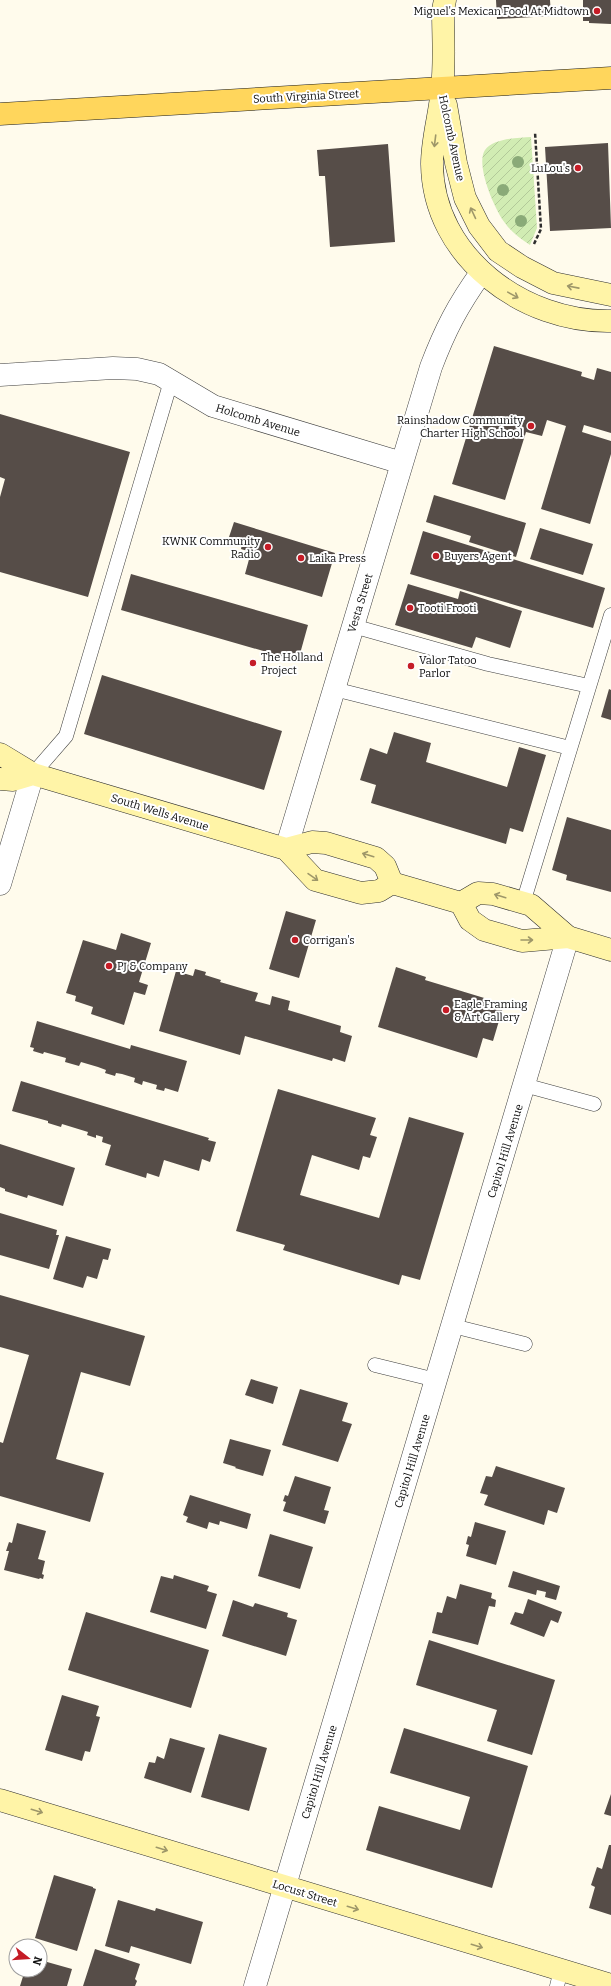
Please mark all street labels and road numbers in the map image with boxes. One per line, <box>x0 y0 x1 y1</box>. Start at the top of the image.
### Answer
street label: South Virginia Street <box>253 87 359 106</box>
street label: Holcomb Avenue <box>436 94 467 182</box>
street label: Holcomb Avenue <box>214 401 302 439</box>
street label: Vesta Street <box>345 572 376 634</box>
street label: South Wells Avenue <box>109 791 210 834</box>
street label: Capitol Hill Avenue <box>485 1103 526 1200</box>
street label: Capitol Hill Avenue <box>392 1413 433 1510</box>
street label: Capitol Hill Avenue <box>299 1724 340 1821</box>
street label: Locust Street <box>271 1877 339 1909</box>

